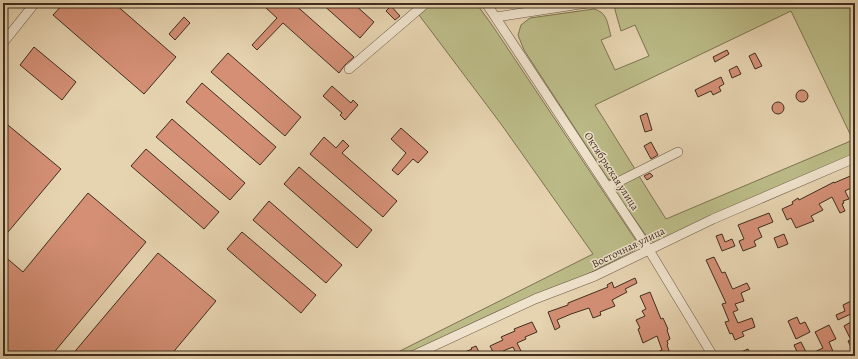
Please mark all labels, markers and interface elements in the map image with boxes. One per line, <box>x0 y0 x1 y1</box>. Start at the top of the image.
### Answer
street label: Октябрьская улица <box>581 129 643 214</box>
street label: Восточная улица <box>589 223 668 272</box>

